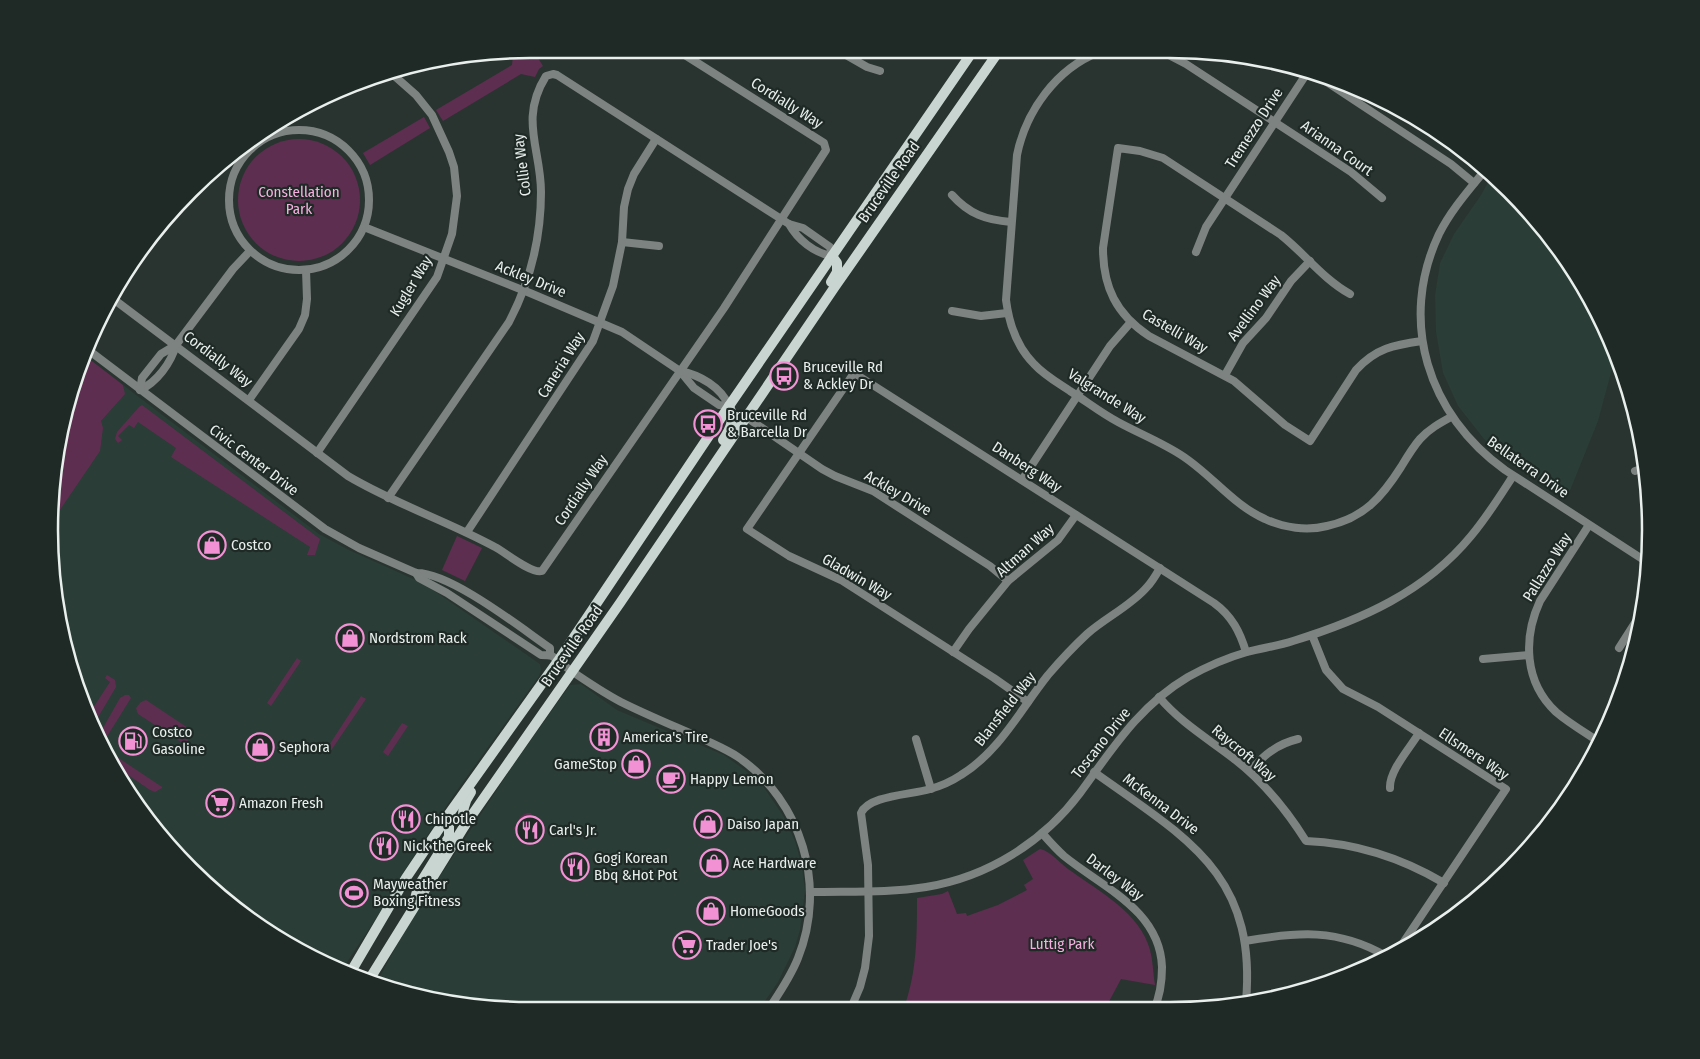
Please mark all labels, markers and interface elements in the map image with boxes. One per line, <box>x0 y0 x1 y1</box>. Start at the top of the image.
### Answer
street label: Cordially Way <box>748 74 827 132</box>
street label: Tremezzo Drive <box>1221 84 1287 172</box>
street label: Arianna Court <box>1297 116 1377 180</box>
street label: Collie Way <box>509 133 535 197</box>
street label: Bruceville Road <box>854 138 924 226</box>
park label: Constellation Park <box>258 183 340 218</box>
street label: Kugler Way <box>386 252 436 320</box>
street label: Ackley Drive <box>493 257 569 301</box>
street label: Avellino Way <box>1223 271 1285 344</box>
street label: Castelli Way <box>1139 305 1211 357</box>
street label: Cordially Way <box>180 327 256 391</box>
street label: Caneria Way <box>534 328 589 401</box>
place label: Bruceville Rd & Ackley Dr <box>803 358 883 393</box>
bus stop icon: Bruceville Rd & Ackley Dr <box>769 361 799 391</box>
street label: Valgrande Way <box>1065 365 1150 427</box>
place label: Bruceville Rd & Barcella Dr <box>727 406 808 441</box>
bus stop icon: Bruceville Rd & Barcella Dr <box>693 409 723 439</box>
street label: Civic Center Drive <box>206 421 302 499</box>
street label: Bellaterra Drive <box>1484 432 1572 502</box>
street label: Danberg Way <box>989 438 1065 496</box>
street label: Cordially Way <box>551 451 611 529</box>
street label: Ackley Drive <box>861 467 935 519</box>
street label: Altman Way <box>992 519 1058 581</box>
street label: Pallazzo Way <box>1519 529 1575 605</box>
shop icon: Costco <box>197 530 227 560</box>
place label: Costco <box>231 536 271 554</box>
street label: Gladwin Way <box>819 550 895 604</box>
street label: Bruceville Road <box>537 602 607 690</box>
shop icon: Nordstrom Rack <box>335 623 365 653</box>
place label: Nordstrom Rack <box>369 629 467 647</box>
street label: Blansfield Way <box>970 668 1040 750</box>
street label: Toscano Drive <box>1068 704 1134 782</box>
street label: Raycroft Way <box>1208 721 1280 785</box>
building icon: America's Tire <box>589 722 619 752</box>
place label: Costco Gasoline <box>152 723 205 758</box>
street label: Ellsmere Way <box>1436 724 1513 784</box>
fuel station icon: Costco Gasoline <box>118 726 148 756</box>
place label: America's Tire <box>623 728 708 746</box>
shop icon: Sephora <box>245 732 275 762</box>
place label: Sephora <box>279 738 330 756</box>
shop icon: GameStop <box>621 749 651 779</box>
place label: GameStop <box>554 755 617 773</box>
cafe icon: Happy Lemon <box>656 764 686 794</box>
place label: Happy Lemon <box>690 770 774 788</box>
street label: McKenna Drive <box>1119 770 1203 838</box>
supermarket icon: Amazon Fresh <box>205 788 235 818</box>
place label: Amazon Fresh <box>239 794 324 812</box>
restaurant icon: Chipotle <box>391 804 421 834</box>
shop icon: Daiso Japan <box>693 809 723 839</box>
place label: Chipotle <box>425 810 476 828</box>
restaurant icon: Carl's Jr. <box>515 815 545 845</box>
place label: Daiso Japan <box>727 815 799 833</box>
place label: Carl's Jr. <box>549 821 597 839</box>
restaurant icon: Nick the Greek <box>369 831 399 861</box>
place label: Nick the Greek <box>403 837 492 855</box>
shop icon: Ace Hardware <box>699 848 729 878</box>
place label: Gogi Korean Bbq &Hot Pot <box>594 849 677 884</box>
street label: Darley Way <box>1083 850 1147 905</box>
restaurant icon: Gogi Korean Bbq &Hot Pot <box>560 852 590 882</box>
place label: Ace Hardware <box>733 854 816 872</box>
place label: Mayweather Boxing Fitness <box>373 875 461 910</box>
sports icon: Mayweather Boxing Fitness <box>339 878 369 908</box>
shop icon: HomeGoods <box>696 896 726 926</box>
place label: HomeGoods <box>730 902 805 920</box>
supermarket icon: Trader Joe's <box>672 930 702 960</box>
park label: Luttig Park <box>1029 935 1095 953</box>
place label: Trader Joe's <box>706 936 777 954</box>

